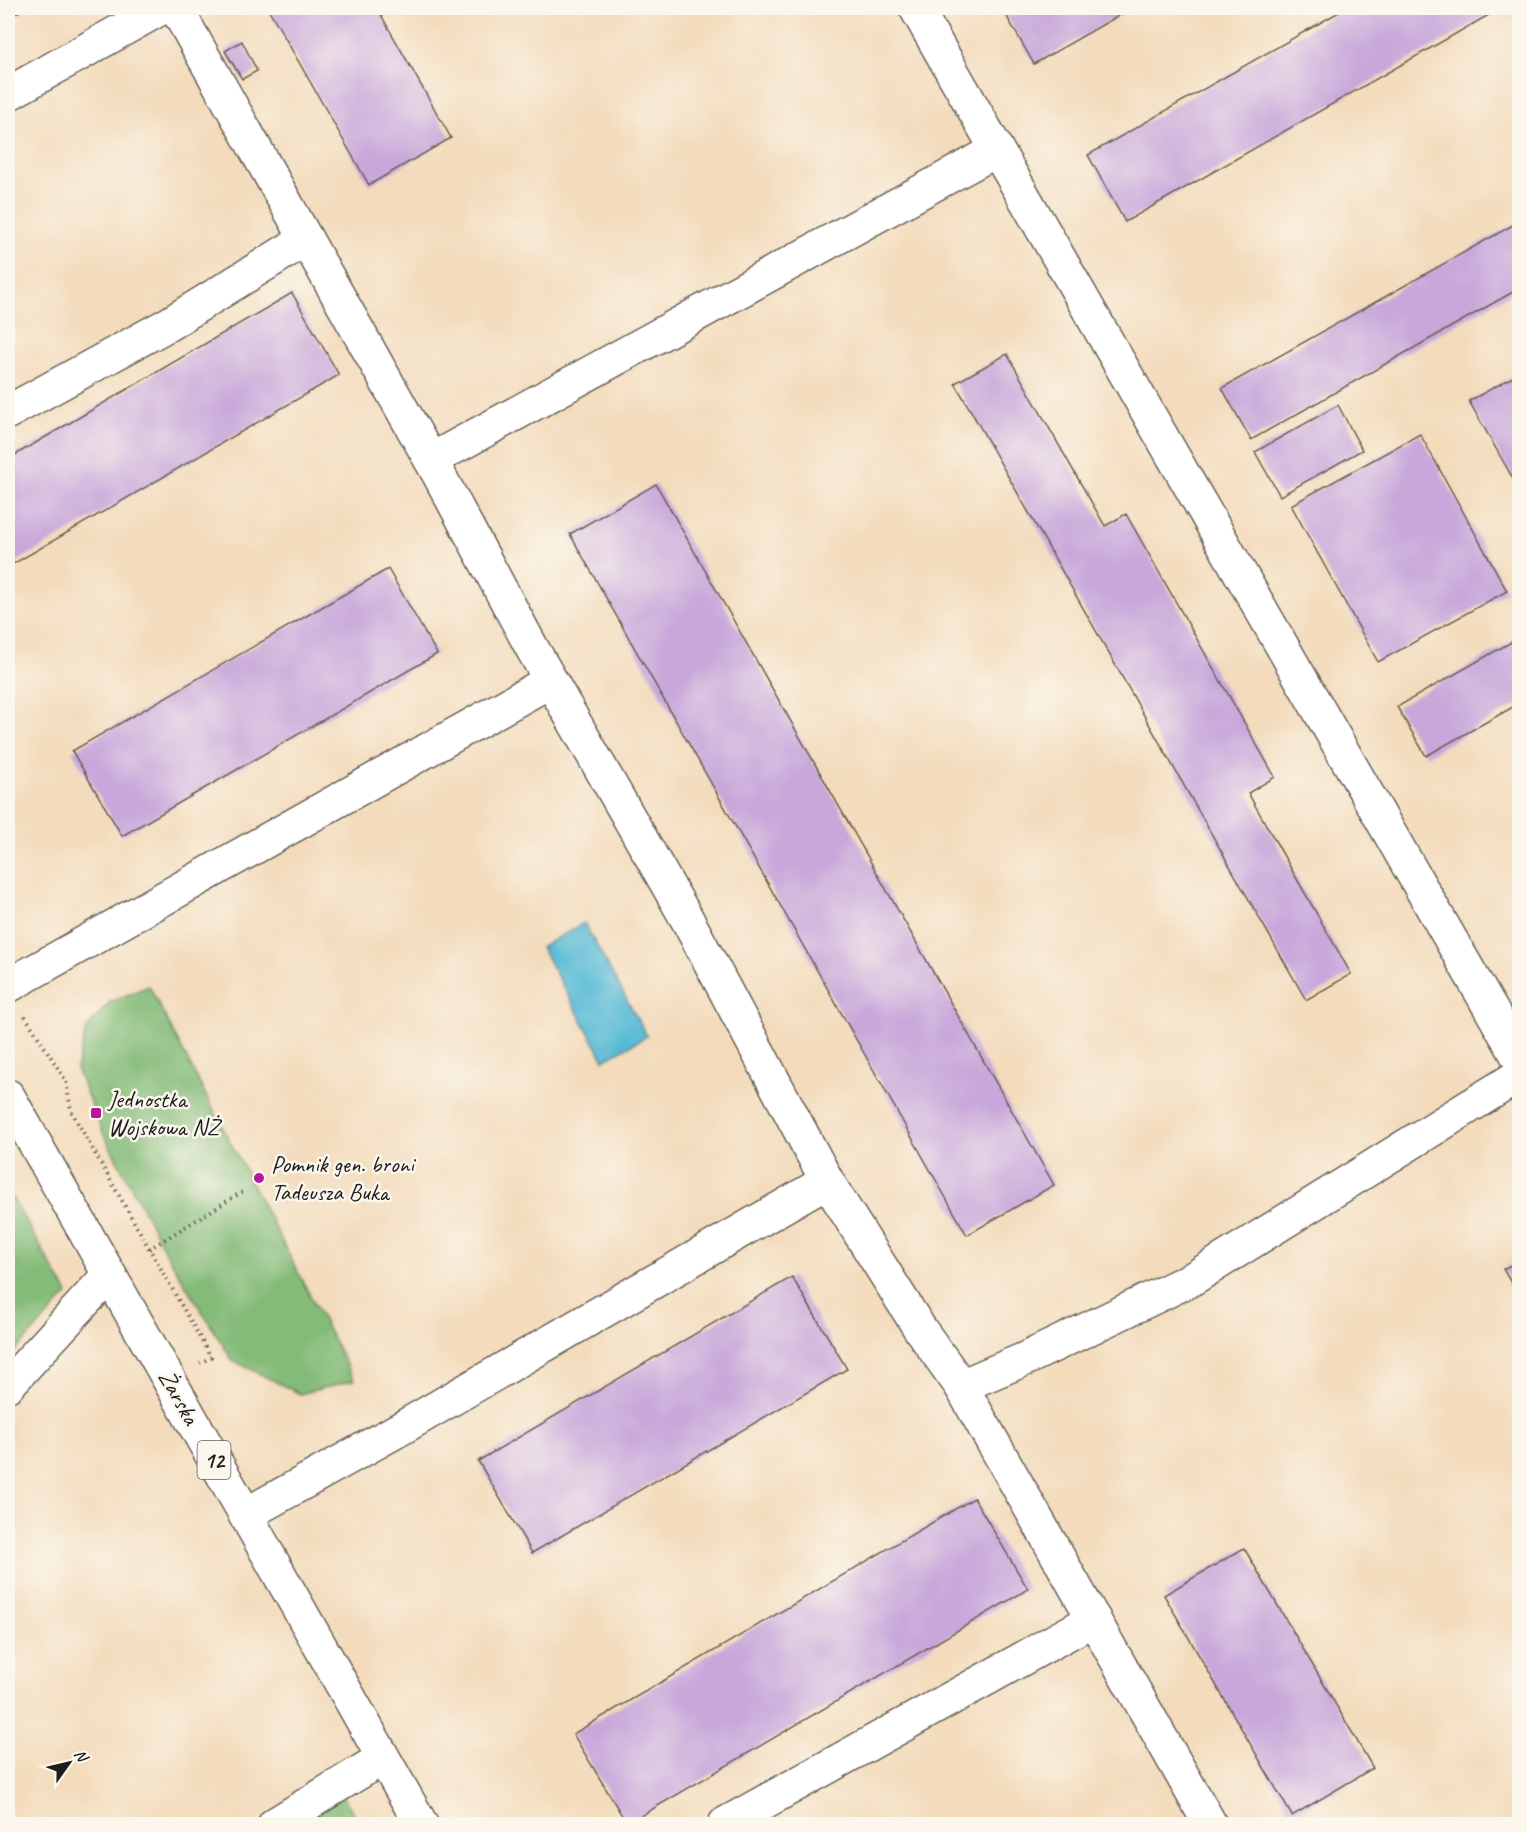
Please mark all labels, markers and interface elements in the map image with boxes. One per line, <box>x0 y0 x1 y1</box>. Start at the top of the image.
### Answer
place label: Jednostka Wojskowa NŻ <box>107 1084 222 1142</box>
marker: Jednostka Wojskowa NŻ <box>89 1106 103 1120</box>
place label: Pomnik gen. broni Tadeusza Buka <box>271 1149 416 1207</box>
marker: Pomnik gen. broni Tadeusza Buka <box>252 1171 266 1185</box>
street label: Żarska <box>152 1364 207 1431</box>
road number: 12 <box>198 1441 230 1479</box>
north arrow <box>39 1733 99 1793</box>
text: N <box>70 1745 93 1767</box>

